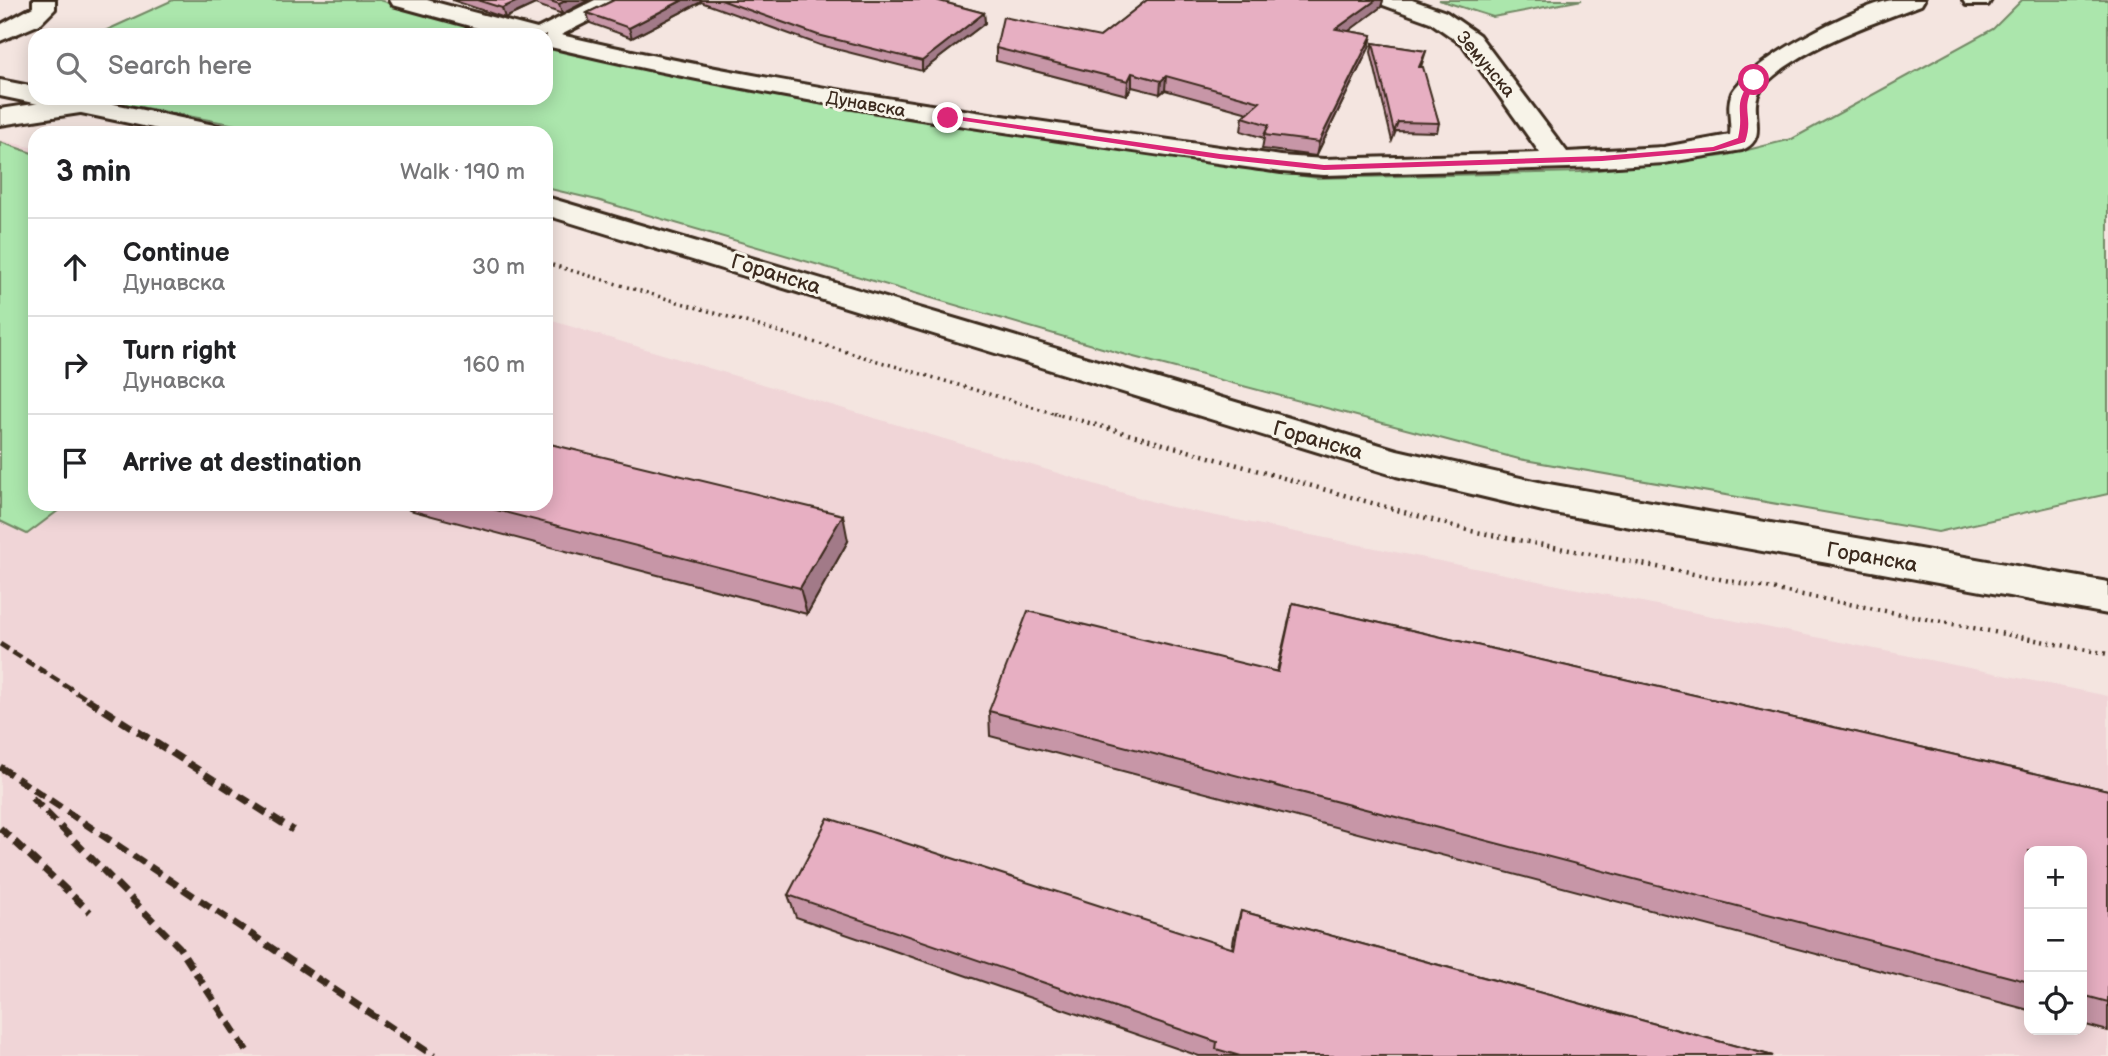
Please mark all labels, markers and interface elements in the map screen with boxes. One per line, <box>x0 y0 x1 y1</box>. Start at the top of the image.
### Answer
street label: Земунска <box>1452 27 1519 102</box>
search box <box>28 28 553 105</box>
icon: search <box>52 48 90 86</box>
text: Search here <box>108 51 252 82</box>
route start <box>1738 64 1769 95</box>
street label: Дунавска <box>825 87 907 122</box>
route end <box>932 102 963 133</box>
text: 3 min <box>56 154 131 190</box>
text: Walk · 190 m <box>400 158 525 186</box>
text: Continue <box>123 238 230 269</box>
icon: ahead <box>56 248 94 286</box>
street label: Горанска <box>728 249 824 300</box>
text: 30 m <box>472 253 525 281</box>
text: Дунавска <box>123 269 225 297</box>
text: Turn right <box>123 336 236 367</box>
icon: right <box>56 346 94 384</box>
text: 160 m <box>463 351 525 379</box>
text: Дунавска <box>123 367 225 395</box>
street label: Горанска <box>1270 416 1366 465</box>
icon: arrive <box>56 444 94 482</box>
text: Arrive at destination <box>123 448 362 479</box>
street label: Горанска <box>1824 537 1920 578</box>
map controls <box>2024 846 2087 1035</box>
button: + <box>2024 846 2087 909</box>
button: − <box>2024 909 2087 972</box>
button: locate <box>2024 972 2087 1035</box>

